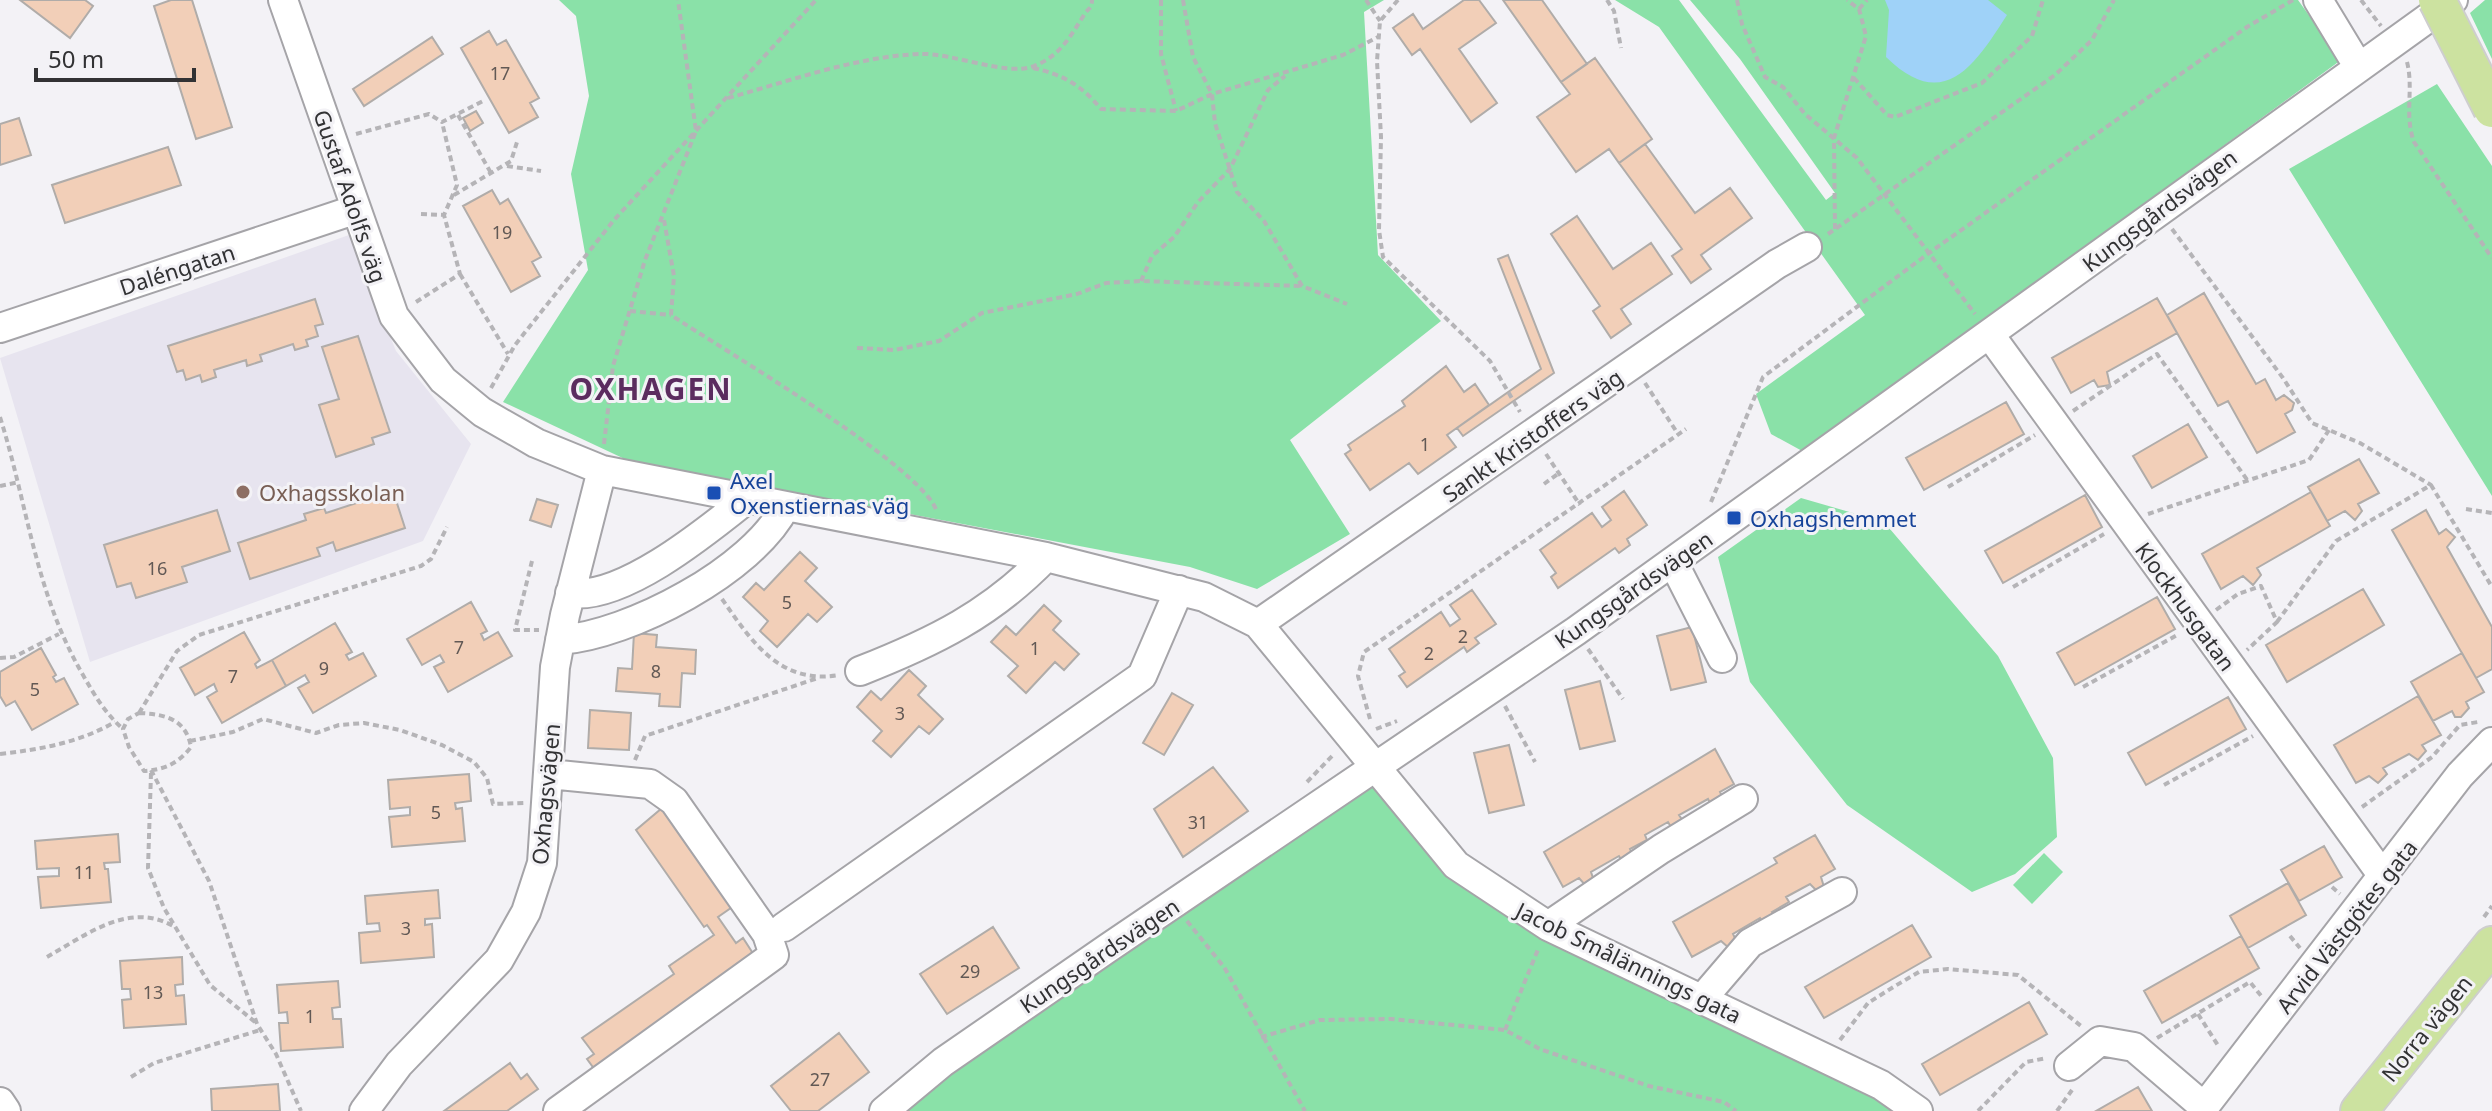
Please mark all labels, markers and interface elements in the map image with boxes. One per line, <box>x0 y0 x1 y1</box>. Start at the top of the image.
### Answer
scale bar <box>36 32 194 82</box>
text: 50 m <box>48 42 104 75</box>
house number: 17 <box>490 61 510 85</box>
street label: Gustaf Adolfs väg <box>307 105 395 287</box>
street label: Kungsgårdsvägen <box>2075 142 2243 278</box>
house number: 19 <box>492 220 512 244</box>
street label: Daléngatan <box>115 236 239 302</box>
street label: Sankt Kristoffers väg <box>1436 361 1628 509</box>
district label: OXHAGEN <box>569 368 733 409</box>
house number: 1 <box>1420 432 1430 456</box>
place label: Axel Oxenstiernas väg <box>730 465 909 520</box>
place label: Oxhagsskolan <box>259 477 405 507</box>
marker: Oxhagsskolan <box>234 483 252 501</box>
marker: Axel Oxenstiernas väg <box>705 484 723 502</box>
place label: Oxhagshemmet <box>1750 503 1916 533</box>
marker: Oxhagshemmet <box>1725 509 1743 527</box>
street label: Kungsgårdsvägen <box>1548 523 1718 655</box>
street label: Klockhusgatan <box>2129 536 2243 676</box>
house number: 16 <box>147 556 167 580</box>
house number: 5 <box>782 590 792 614</box>
house number: 2 <box>1458 624 1468 648</box>
house number: 7 <box>454 635 464 659</box>
house number: 1 <box>1030 636 1040 660</box>
house number: 2 <box>1424 641 1434 665</box>
house number: 9 <box>319 656 329 680</box>
house number: 8 <box>651 659 661 683</box>
house number: 7 <box>228 664 238 688</box>
house number: 5 <box>30 677 40 701</box>
house number: 3 <box>895 701 905 725</box>
street label: Oxhagsvägen <box>524 722 566 866</box>
house number: 5 <box>431 800 441 824</box>
house number: 31 <box>1188 810 1208 834</box>
street label: Arvid Västgötes gata <box>2269 833 2423 1019</box>
house number: 11 <box>74 860 94 884</box>
street label: Kungsgårdsvägen <box>1013 890 1185 1020</box>
street label: Jacob Smålännings gata <box>1510 894 1747 1030</box>
house number: 3 <box>401 916 411 940</box>
house number: 29 <box>960 959 980 983</box>
street label: Norra vägen <box>2374 968 2478 1088</box>
house number: 13 <box>143 980 163 1004</box>
house number: 1 <box>305 1004 315 1028</box>
house number: 27 <box>810 1067 830 1091</box>

